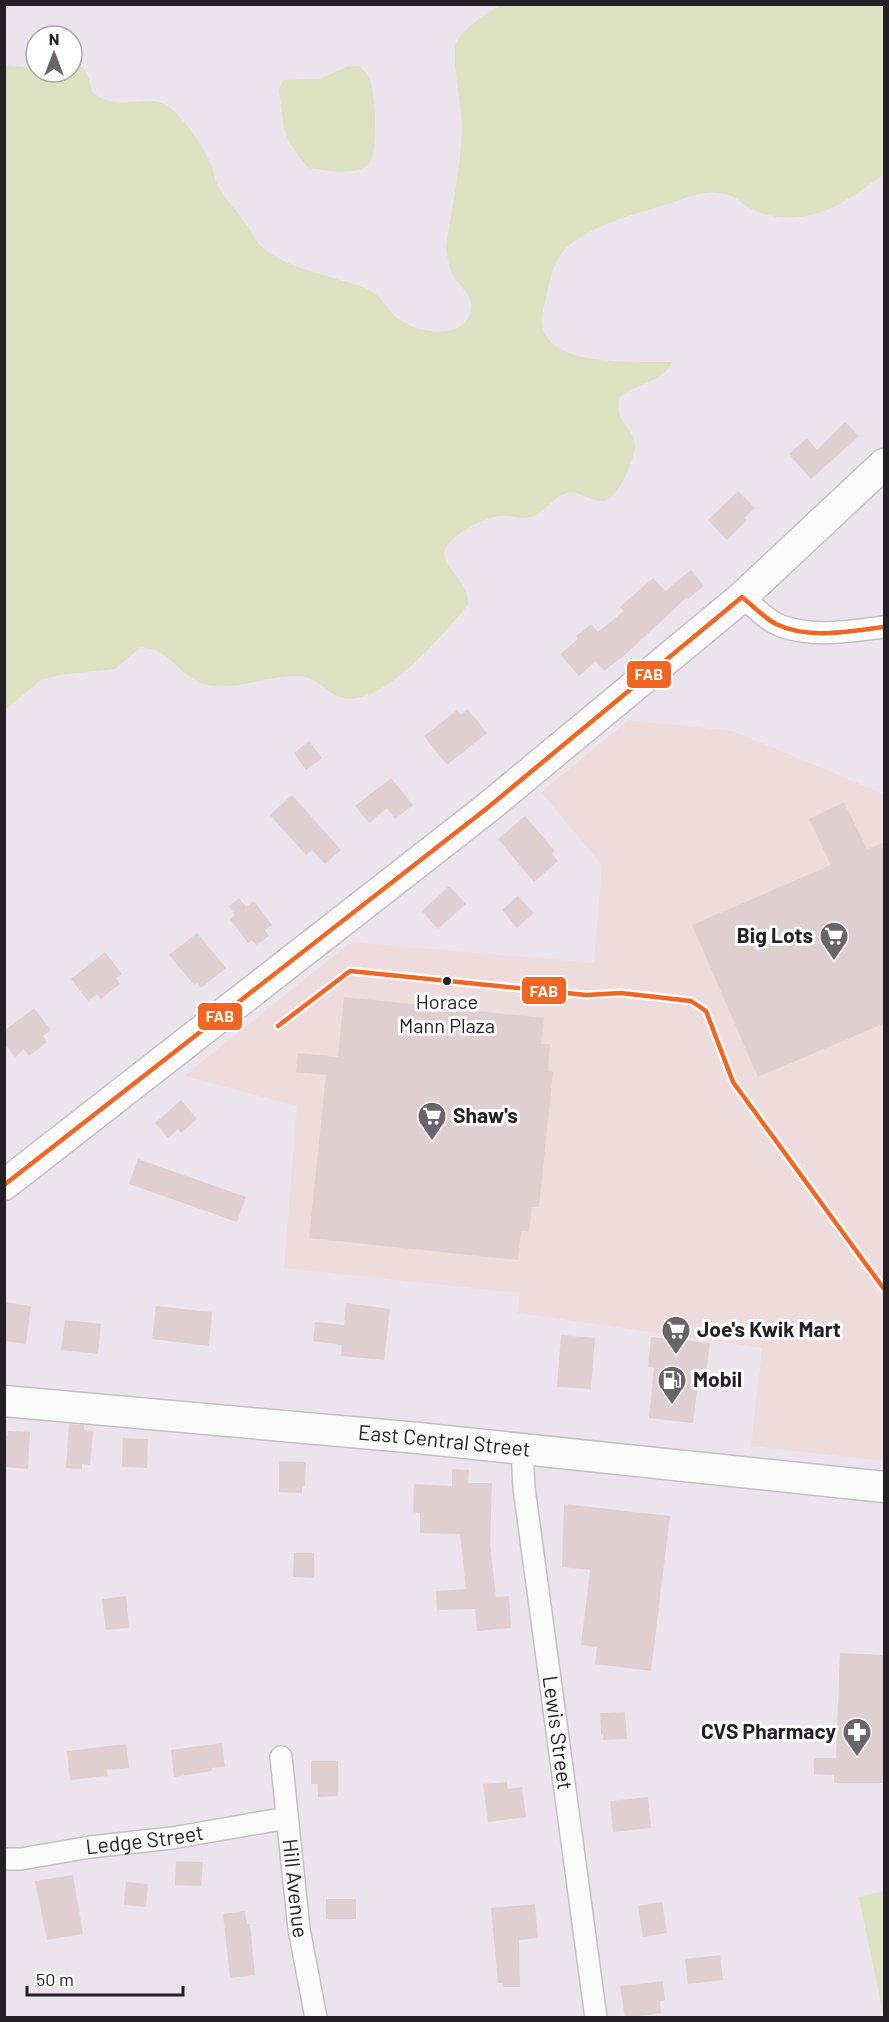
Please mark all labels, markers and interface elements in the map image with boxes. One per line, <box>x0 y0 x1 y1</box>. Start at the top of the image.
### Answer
north arrow <box>24 24 84 84</box>
text: N <box>49 29 59 48</box>
line badge: FAB <box>626 660 672 689</box>
text: FAB <box>635 664 663 683</box>
supermarket icon: Big Lots <box>818 920 850 962</box>
place label: Big Lots <box>737 922 813 947</box>
marker: Horace Mann Plaza <box>441 975 453 987</box>
line badge: FAB <box>521 976 567 1005</box>
text: FAB <box>530 981 558 1000</box>
place label: Horace Mann Plaza <box>399 989 495 1037</box>
line badge: FAB <box>197 1002 243 1031</box>
text: FAB <box>206 1006 234 1025</box>
supermarket icon: Shaw's <box>416 1100 448 1142</box>
place label: Shaw's <box>453 1102 518 1127</box>
supermarket icon: Joe's Kwik Mart <box>660 1314 692 1356</box>
place label: Joe's Kwik Mart <box>697 1316 841 1341</box>
fuel station icon: Mobil <box>656 1364 688 1406</box>
place label: Mobil <box>693 1366 742 1391</box>
street label: East Central Street <box>357 1419 532 1461</box>
street label: Lewis Street <box>539 1674 579 1791</box>
pharmacy icon: CVS Pharmacy <box>841 1716 873 1758</box>
place label: CVS Pharmacy <box>701 1718 836 1743</box>
street label: Ledge Street <box>84 1819 205 1858</box>
street label: Hill Avenue <box>279 1837 314 1940</box>
scale bar <box>27 1959 183 1997</box>
text: 50 m <box>36 1968 74 1990</box>

